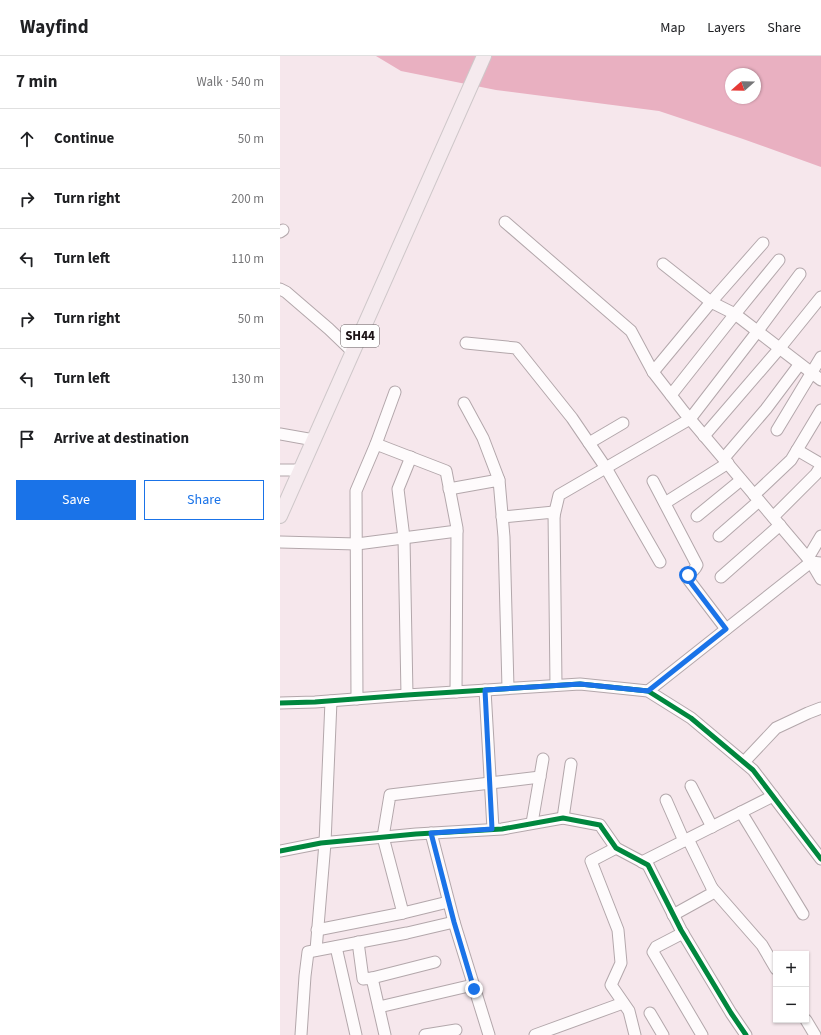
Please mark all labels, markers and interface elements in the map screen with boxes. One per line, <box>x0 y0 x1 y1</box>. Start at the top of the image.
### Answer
text: Wayfind <box>20 14 89 41</box>
text: Map <box>660 18 685 38</box>
text: Layers <box>707 18 745 38</box>
text: Share <box>767 18 801 38</box>
north arrow <box>725 68 761 104</box>
text: 7 min <box>16 70 57 94</box>
text: Walk · 540 m <box>196 73 264 91</box>
icon: ahead <box>16 128 38 150</box>
text: Continue <box>54 128 114 149</box>
text: 50 m <box>238 130 264 148</box>
icon: right <box>16 188 38 210</box>
text: Turn right <box>54 188 120 209</box>
text: 200 m <box>231 190 264 208</box>
icon: left <box>16 248 38 270</box>
text: Turn left <box>54 248 110 269</box>
text: 110 m <box>231 250 264 268</box>
icon: right <box>16 308 38 330</box>
text: Turn right <box>54 308 120 329</box>
text: 50 m <box>238 310 264 328</box>
road number: SH44 <box>341 325 379 347</box>
icon: left <box>16 368 38 390</box>
text: Turn left <box>54 368 110 389</box>
text: 130 m <box>231 370 264 388</box>
icon: arrive <box>16 428 38 450</box>
text: Arrive at destination <box>54 428 189 449</box>
button: Save <box>16 480 136 520</box>
button: Share <box>144 480 264 520</box>
route start <box>679 566 697 584</box>
map controls <box>773 951 809 1023</box>
button: + <box>773 951 809 987</box>
route end <box>465 980 483 998</box>
button: − <box>773 987 809 1023</box>

